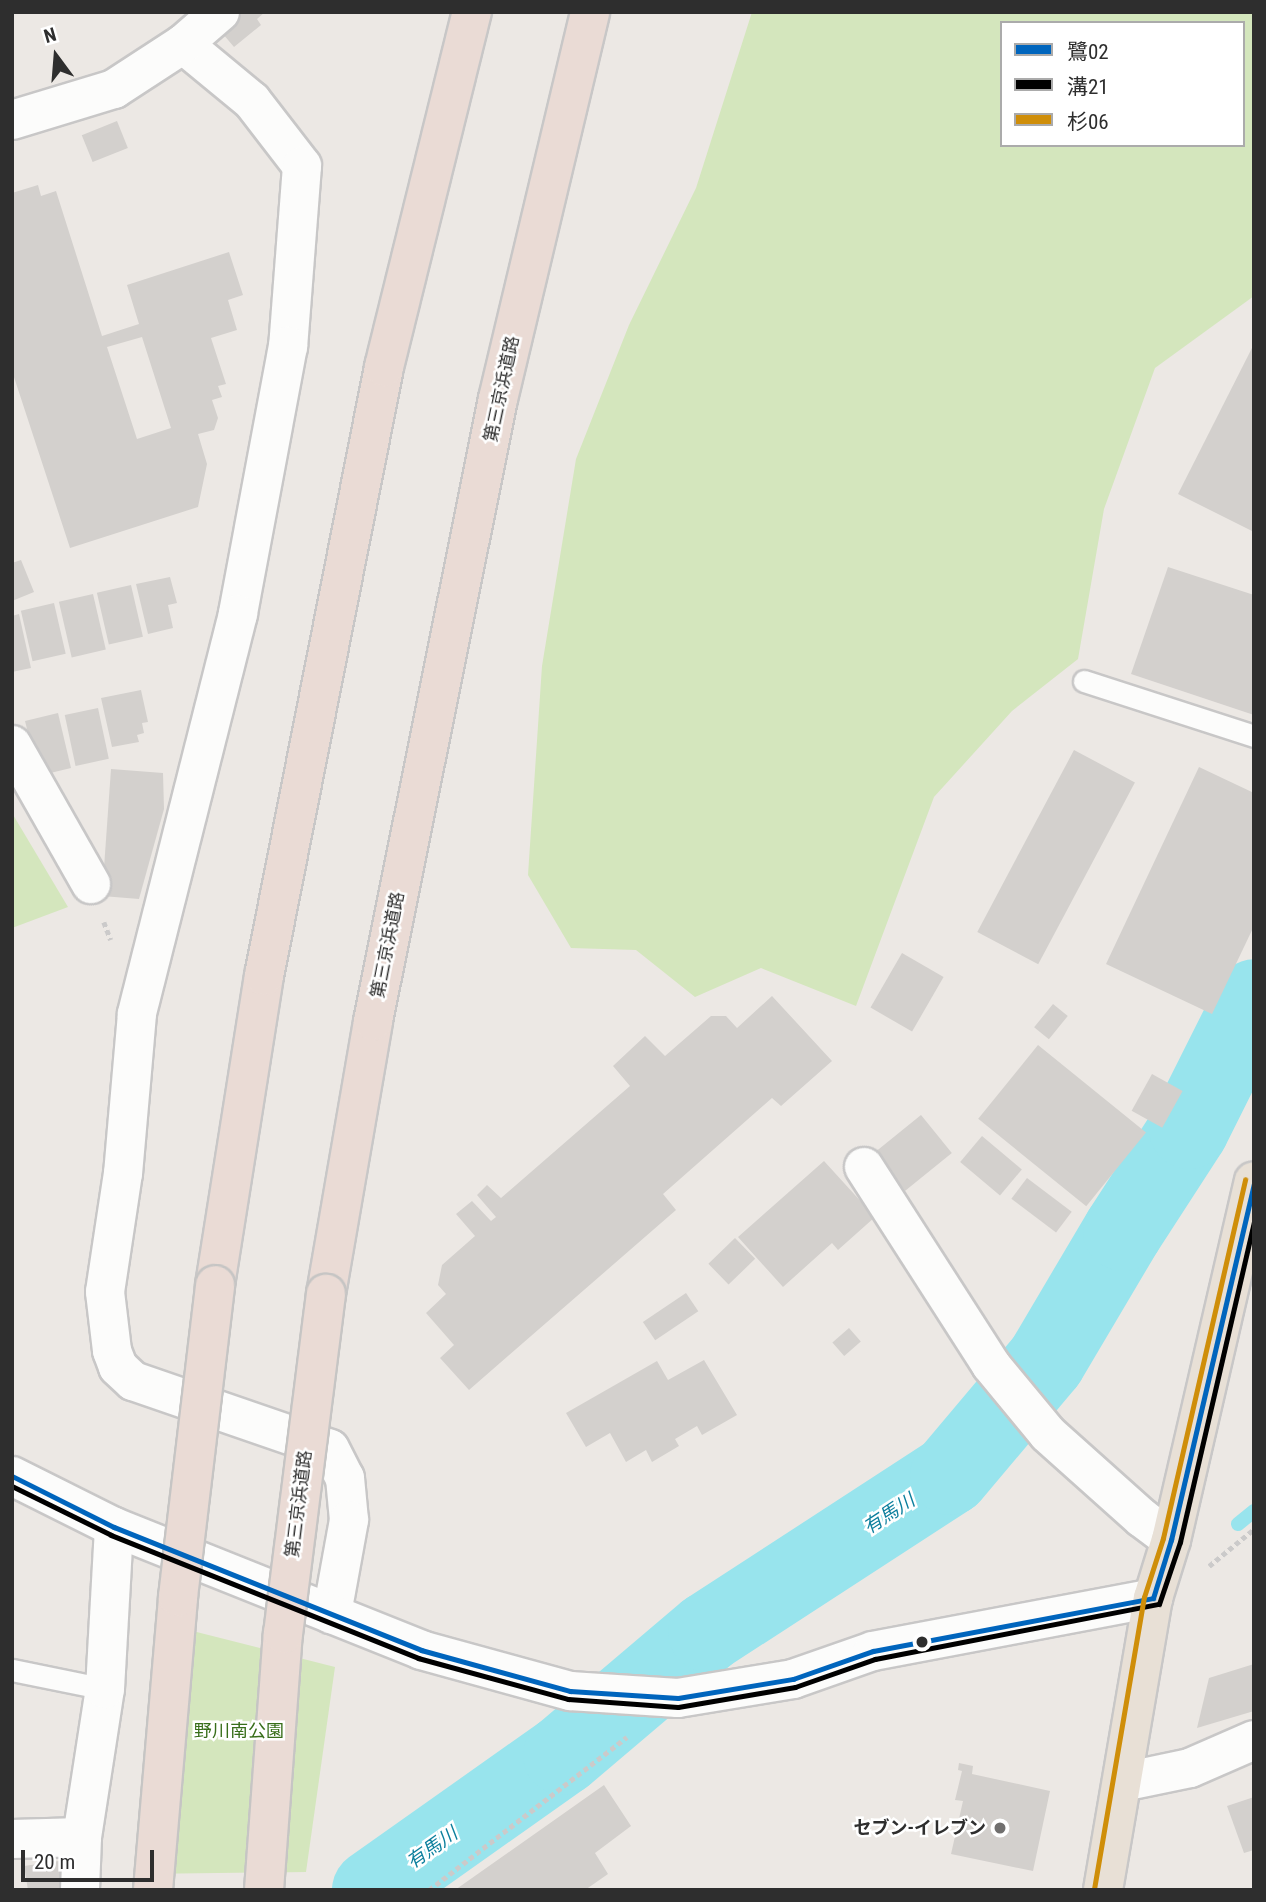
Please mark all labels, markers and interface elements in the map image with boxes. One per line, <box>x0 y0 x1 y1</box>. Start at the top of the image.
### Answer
north arrow <box>21 21 91 91</box>
legend <box>1000 21 1245 147</box>
text: N <box>41 23 59 48</box>
text: 鷺02 <box>1067 40 1109 64</box>
text: 溝21 <box>1067 75 1109 99</box>
text: 杉06 <box>1067 110 1109 134</box>
street label: 第三京浜道路 <box>480 334 524 444</box>
street label: 第三京浜道路 <box>367 890 409 1000</box>
street label: 第三京浜道路 <box>282 1449 316 1559</box>
water label: 有馬川 <box>859 1489 919 1539</box>
unlabelled marker <box>915 1635 929 1649</box>
park label: 野川南公園 <box>194 1720 284 1742</box>
place label: セブン-イレブン <box>854 1817 986 1839</box>
marker: セブン-イレブン <box>992 1820 1008 1836</box>
water label: 有馬川 <box>402 1822 462 1874</box>
scale bar <box>24 1836 158 1880</box>
text: 20 m <box>34 1850 75 1874</box>

